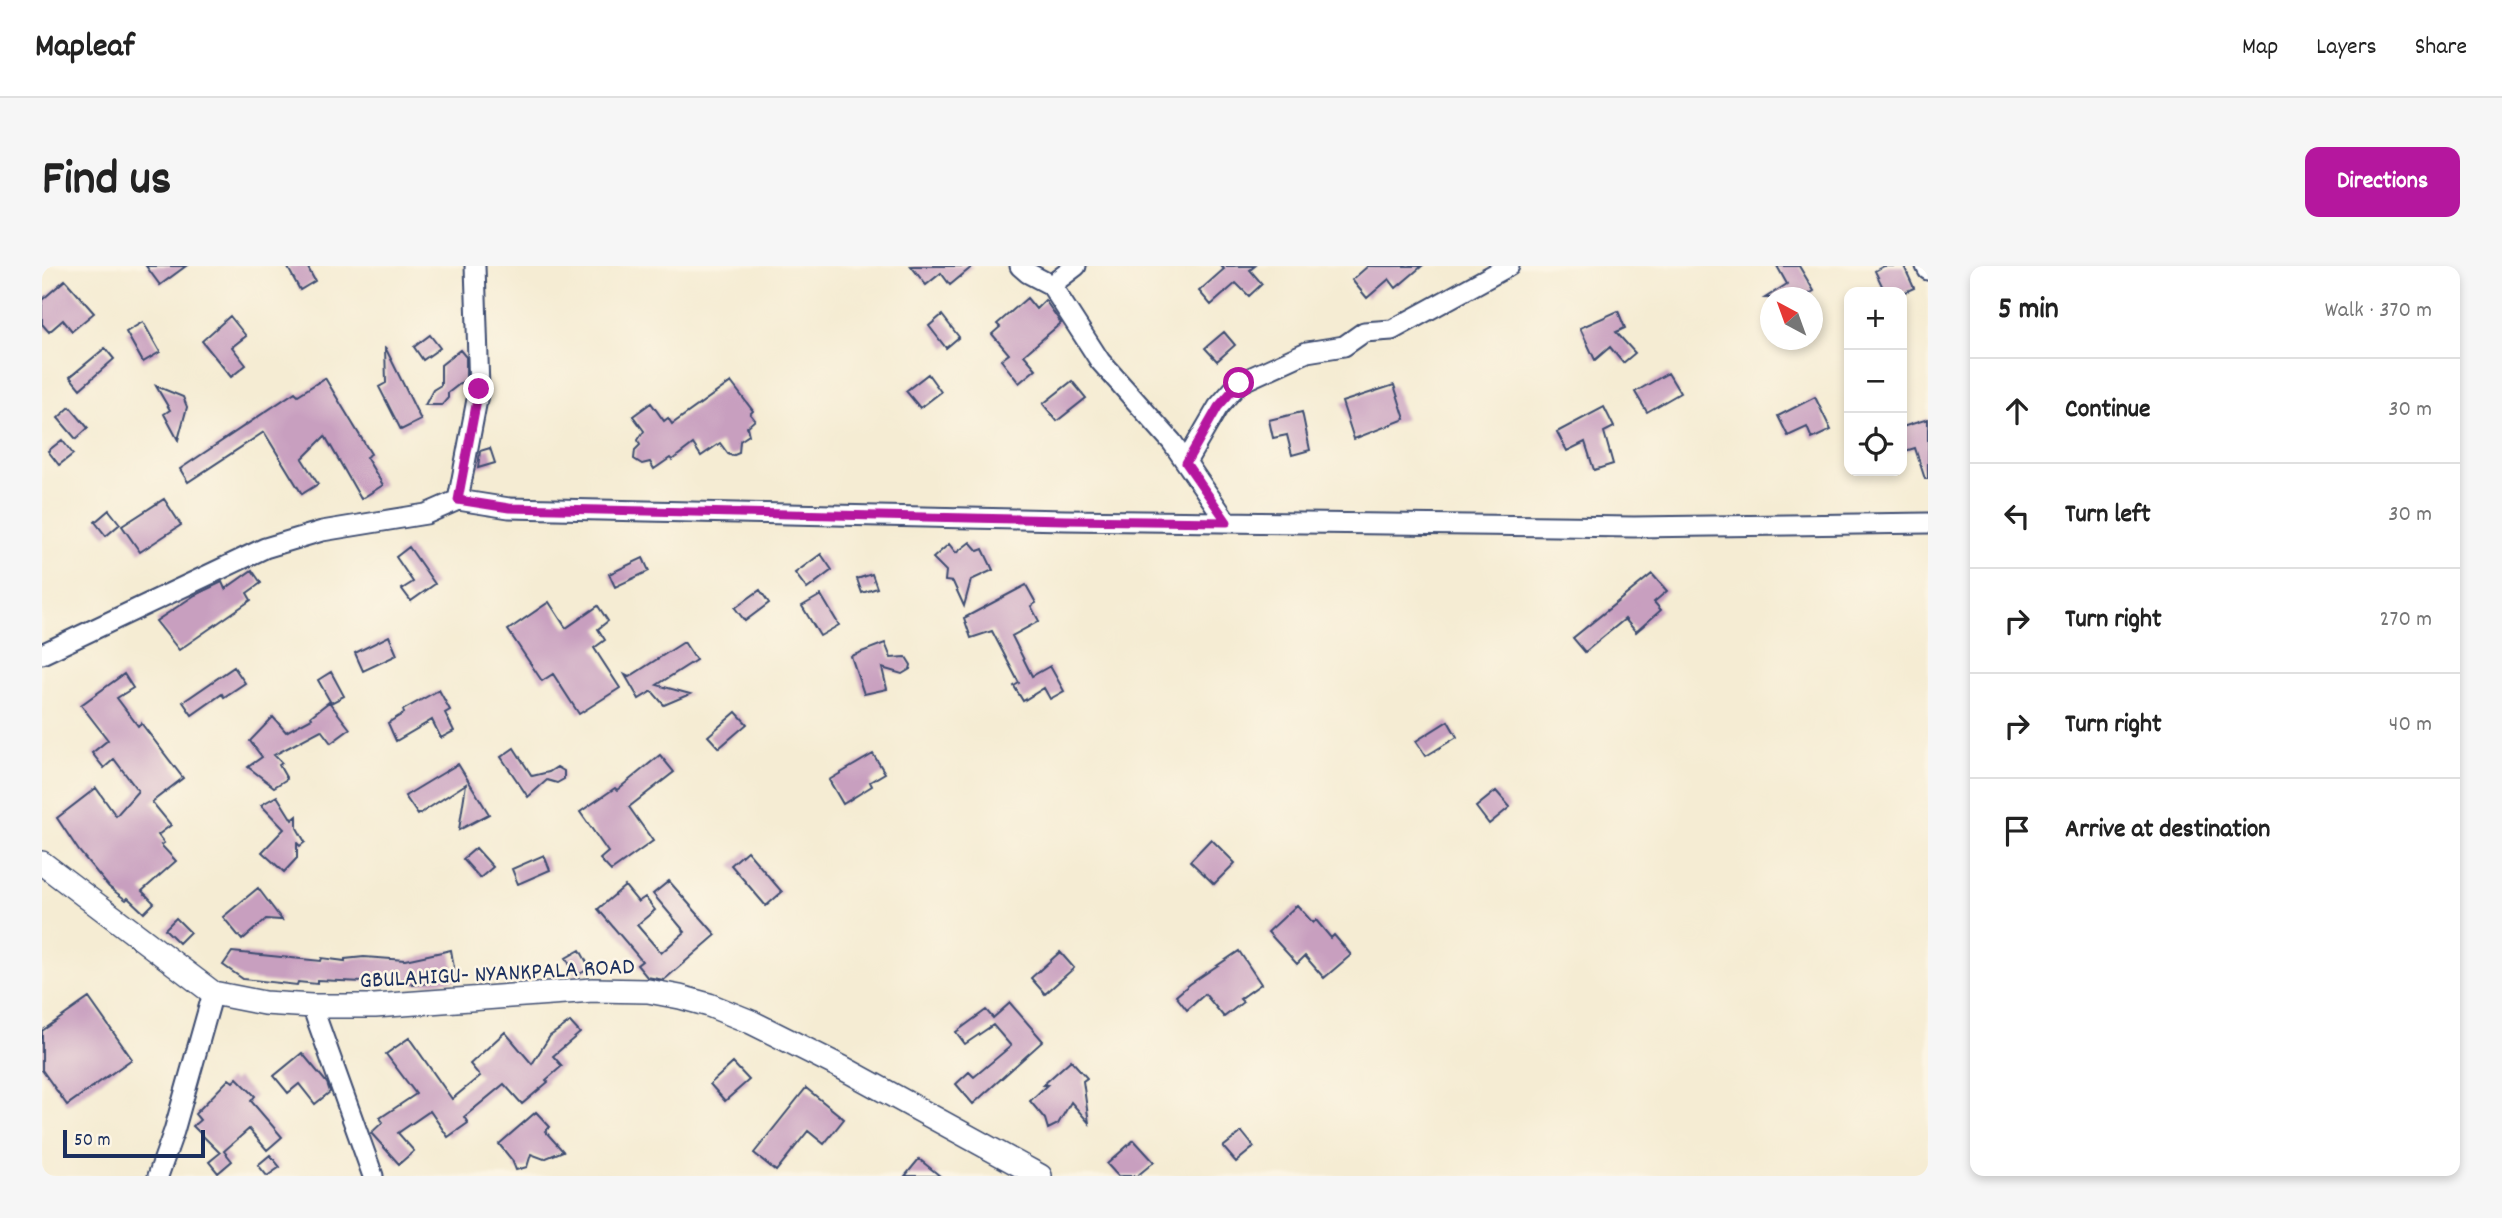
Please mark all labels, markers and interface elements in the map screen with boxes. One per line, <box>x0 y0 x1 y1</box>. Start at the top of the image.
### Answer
text: Mapleaf <box>35 25 135 72</box>
text: Map <box>2242 31 2278 65</box>
text: Layers <box>2316 31 2377 65</box>
text: Share <box>2415 31 2467 65</box>
text: Find us <box>42 147 171 217</box>
button: Directions <box>2305 147 2460 217</box>
north arrow <box>1760 287 1823 350</box>
map controls <box>1844 287 1907 476</box>
button: + <box>1844 287 1907 350</box>
text: 5 min <box>1998 290 2059 333</box>
text: Walk · 370 m <box>2325 295 2432 328</box>
button: − <box>1844 350 1907 413</box>
route start <box>1223 367 1254 398</box>
route end <box>463 373 494 404</box>
icon: ahead <box>1998 392 2036 430</box>
text: Continue <box>2065 392 2150 429</box>
text: 30 m <box>2388 394 2432 427</box>
button: locate <box>1844 413 1907 476</box>
icon: left <box>1998 497 2036 535</box>
text: Turn left <box>2065 497 2151 534</box>
text: 30 m <box>2388 499 2432 532</box>
icon: right <box>1998 602 2036 640</box>
text: Turn right <box>2065 602 2162 639</box>
text: 270 m <box>2380 604 2432 637</box>
icon: right <box>1998 707 2036 745</box>
text: Turn right <box>2065 707 2162 744</box>
text: 40 m <box>2389 709 2432 742</box>
icon: arrive <box>1998 812 2036 850</box>
text: Arrive at destination <box>2065 812 2270 849</box>
street label: GBULAHIGU- NYANKPALA ROAD <box>359 951 635 999</box>
scale bar <box>63 1127 205 1159</box>
text: 50 m <box>74 1128 111 1155</box>

